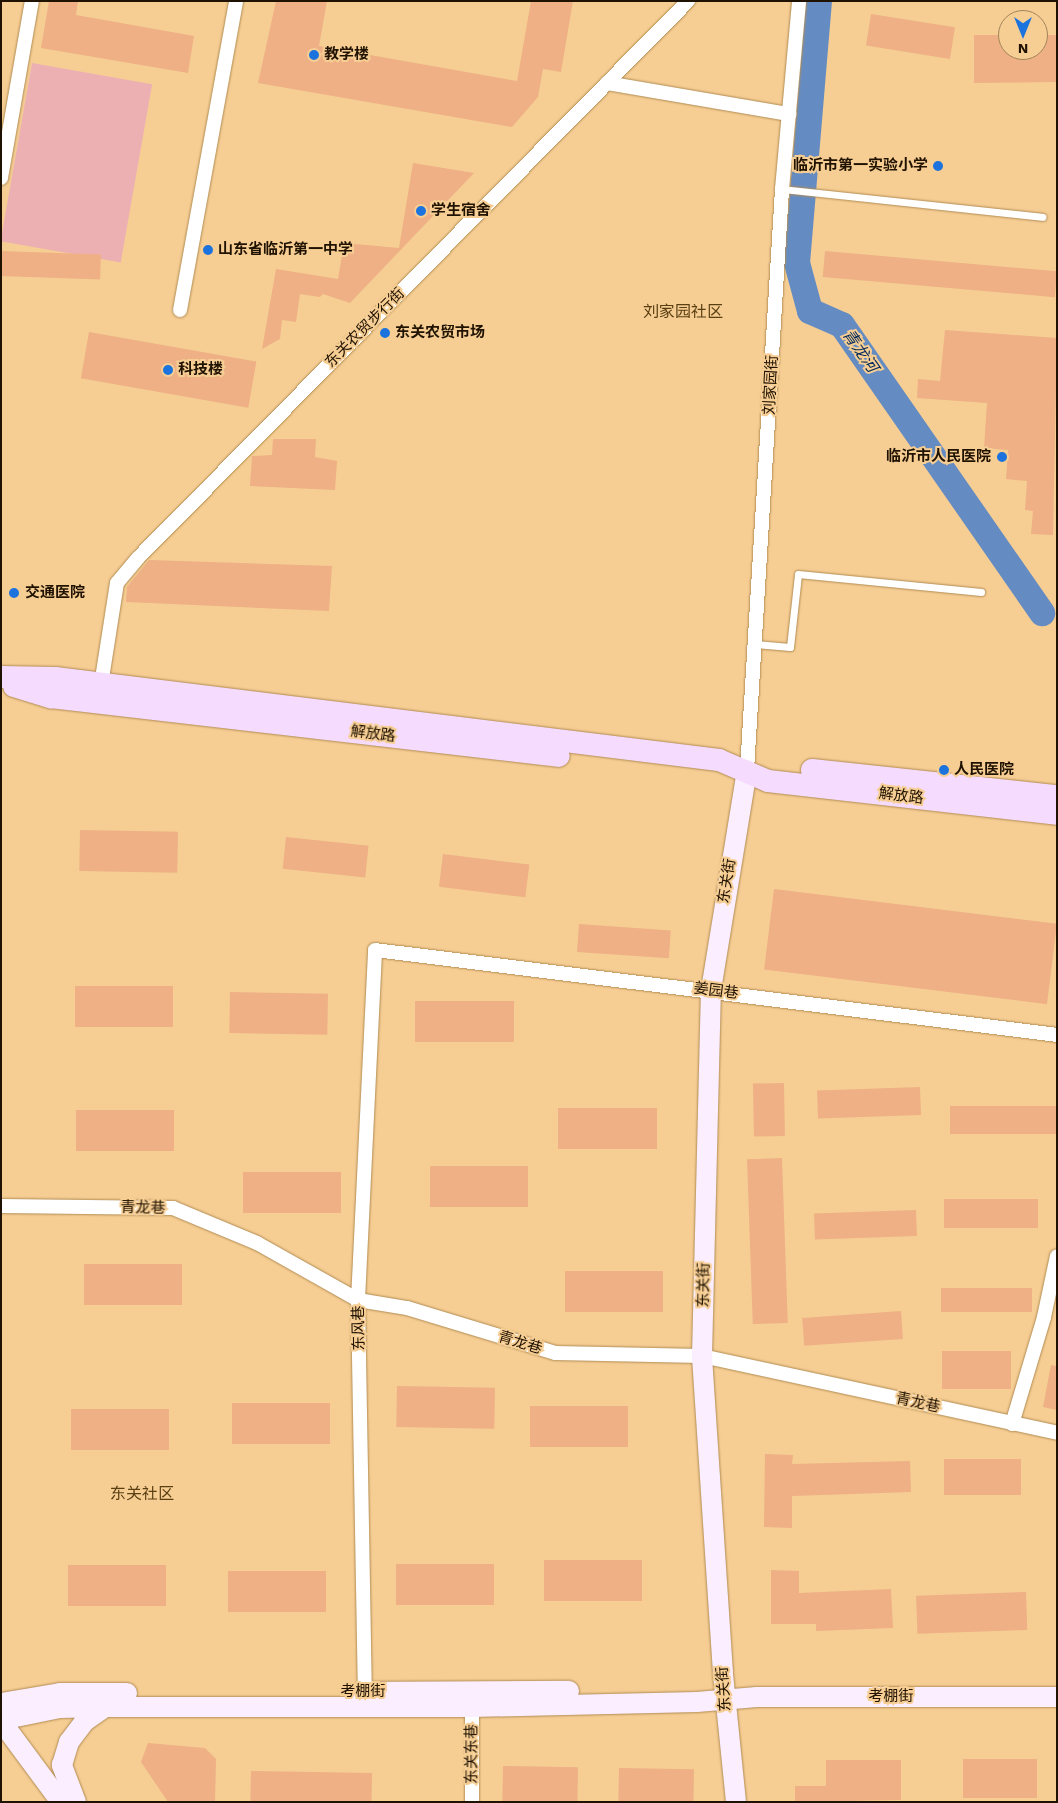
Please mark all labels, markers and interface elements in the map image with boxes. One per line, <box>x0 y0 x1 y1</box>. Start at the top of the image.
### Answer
north arrow <box>998 10 1048 60</box>
text: N <box>1018 41 1028 57</box>
place label: 教学楼 <box>324 46 369 64</box>
marker: 教学楼 <box>308 49 320 61</box>
place label: 临沂市第一实验小学 <box>793 157 928 175</box>
marker: 临沂市第一实验小学 <box>932 160 944 172</box>
place label: 学生宿舍 <box>431 202 491 220</box>
marker: 学生宿舍 <box>415 205 427 217</box>
place label: 山东省临沂第一中学 <box>218 241 353 259</box>
marker: 山东省临沂第一中学 <box>202 244 214 256</box>
street label: 东关农贸步行街 <box>322 285 408 371</box>
district label: 刘家园社区 <box>643 302 723 322</box>
place label: 东关农贸市场 <box>395 324 485 342</box>
water label: 青龙河 <box>838 326 882 376</box>
marker: 东关农贸市场 <box>379 327 391 339</box>
street label: 刘家园街 <box>760 355 782 415</box>
place label: 科技楼 <box>178 361 223 379</box>
marker: 科技楼 <box>162 364 174 376</box>
place label: 临沂市人民医院 <box>886 448 991 466</box>
marker: 临沂市人民医院 <box>995 450 1009 464</box>
place label: 交通医院 <box>25 584 85 602</box>
marker: 交通医院 <box>7 586 21 600</box>
street label: 解放路 <box>350 722 396 746</box>
place label: 人民医院 <box>954 761 1014 779</box>
marker: 人民医院 <box>938 764 950 776</box>
street label: 解放路 <box>878 784 924 808</box>
street label: 东关街 <box>715 857 739 905</box>
street label: 姜园巷 <box>693 979 739 1003</box>
street label: 青龙巷 <box>120 1199 166 1217</box>
street label: 东关街 <box>695 1262 713 1308</box>
street label: 东风巷 <box>350 1305 368 1351</box>
street label: 青龙巷 <box>496 1328 544 1358</box>
street label: 青龙巷 <box>894 1390 942 1416</box>
district label: 东关社区 <box>110 1484 174 1504</box>
street label: 东关街 <box>713 1666 735 1712</box>
street label: 考棚街 <box>341 1683 385 1701</box>
street label: 考棚街 <box>869 1688 913 1706</box>
street label: 东关东巷 <box>463 1724 481 1784</box>

